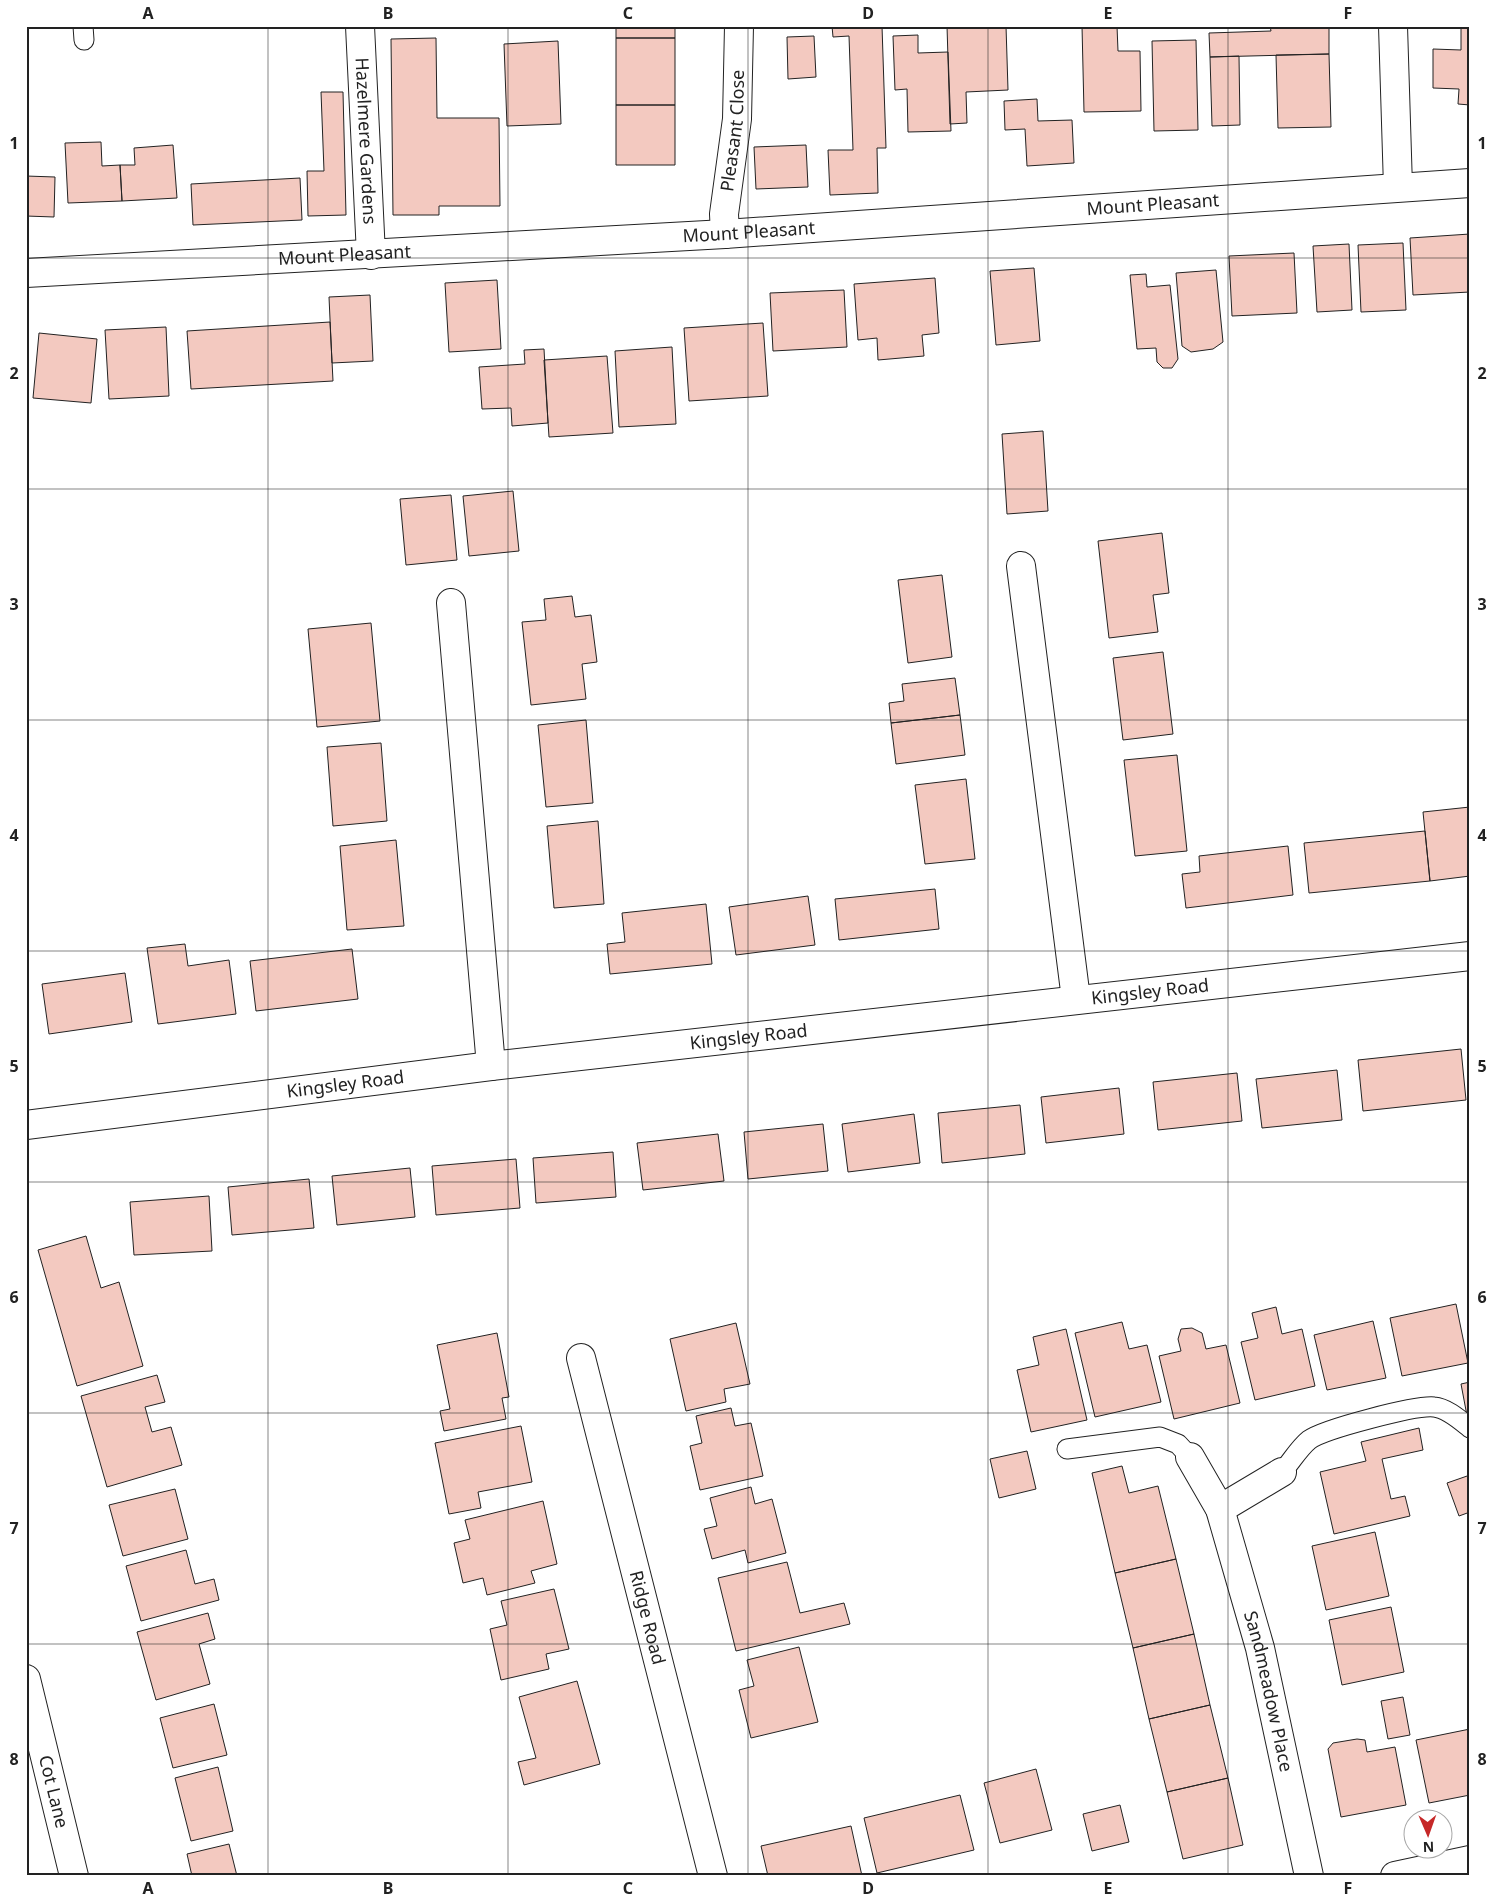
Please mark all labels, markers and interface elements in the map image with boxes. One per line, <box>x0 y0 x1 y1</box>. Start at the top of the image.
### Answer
text: A <box>142 2 154 24</box>
text: B <box>383 2 393 24</box>
text: C <box>623 2 633 24</box>
text: D <box>862 2 874 24</box>
text: E <box>1104 2 1113 24</box>
text: F <box>1344 2 1352 24</box>
street label: Hazelmere Gardens <box>351 57 383 225</box>
street label: Pleasant Close <box>714 69 749 193</box>
text: 1 <box>9 132 19 154</box>
text: 1 <box>1477 132 1487 154</box>
street label: Mount Pleasant <box>1086 187 1220 220</box>
street label: Mount Pleasant <box>682 215 816 247</box>
street label: Mount Pleasant <box>277 239 412 270</box>
text: 2 <box>9 362 19 384</box>
text: 2 <box>1477 362 1487 384</box>
text: 3 <box>9 593 19 615</box>
text: 3 <box>1477 593 1487 615</box>
text: 4 <box>9 824 19 846</box>
text: 4 <box>1477 824 1487 846</box>
street label: Kingsley Road <box>1090 972 1210 1009</box>
street label: Kingsley Road <box>688 1018 809 1055</box>
text: 5 <box>9 1055 19 1077</box>
text: 5 <box>1477 1055 1487 1077</box>
street label: Kingsley Road <box>285 1064 405 1103</box>
text: 6 <box>9 1286 19 1308</box>
text: 6 <box>1477 1286 1487 1308</box>
text: 7 <box>9 1517 19 1539</box>
text: 7 <box>1477 1517 1487 1539</box>
street label: Ridge Road <box>625 1568 672 1667</box>
street label: Sandmeadow Place <box>1239 1608 1299 1774</box>
text: 8 <box>9 1748 19 1770</box>
text: 8 <box>1477 1748 1487 1770</box>
street label: Cot Lane <box>34 1753 75 1830</box>
north arrow <box>1404 1810 1454 1860</box>
text: N <box>1422 1838 1434 1857</box>
text: A <box>142 1877 154 1899</box>
text: B <box>383 1877 393 1899</box>
text: C <box>623 1877 633 1899</box>
text: D <box>862 1877 874 1899</box>
text: E <box>1104 1877 1113 1899</box>
text: F <box>1344 1877 1352 1899</box>

